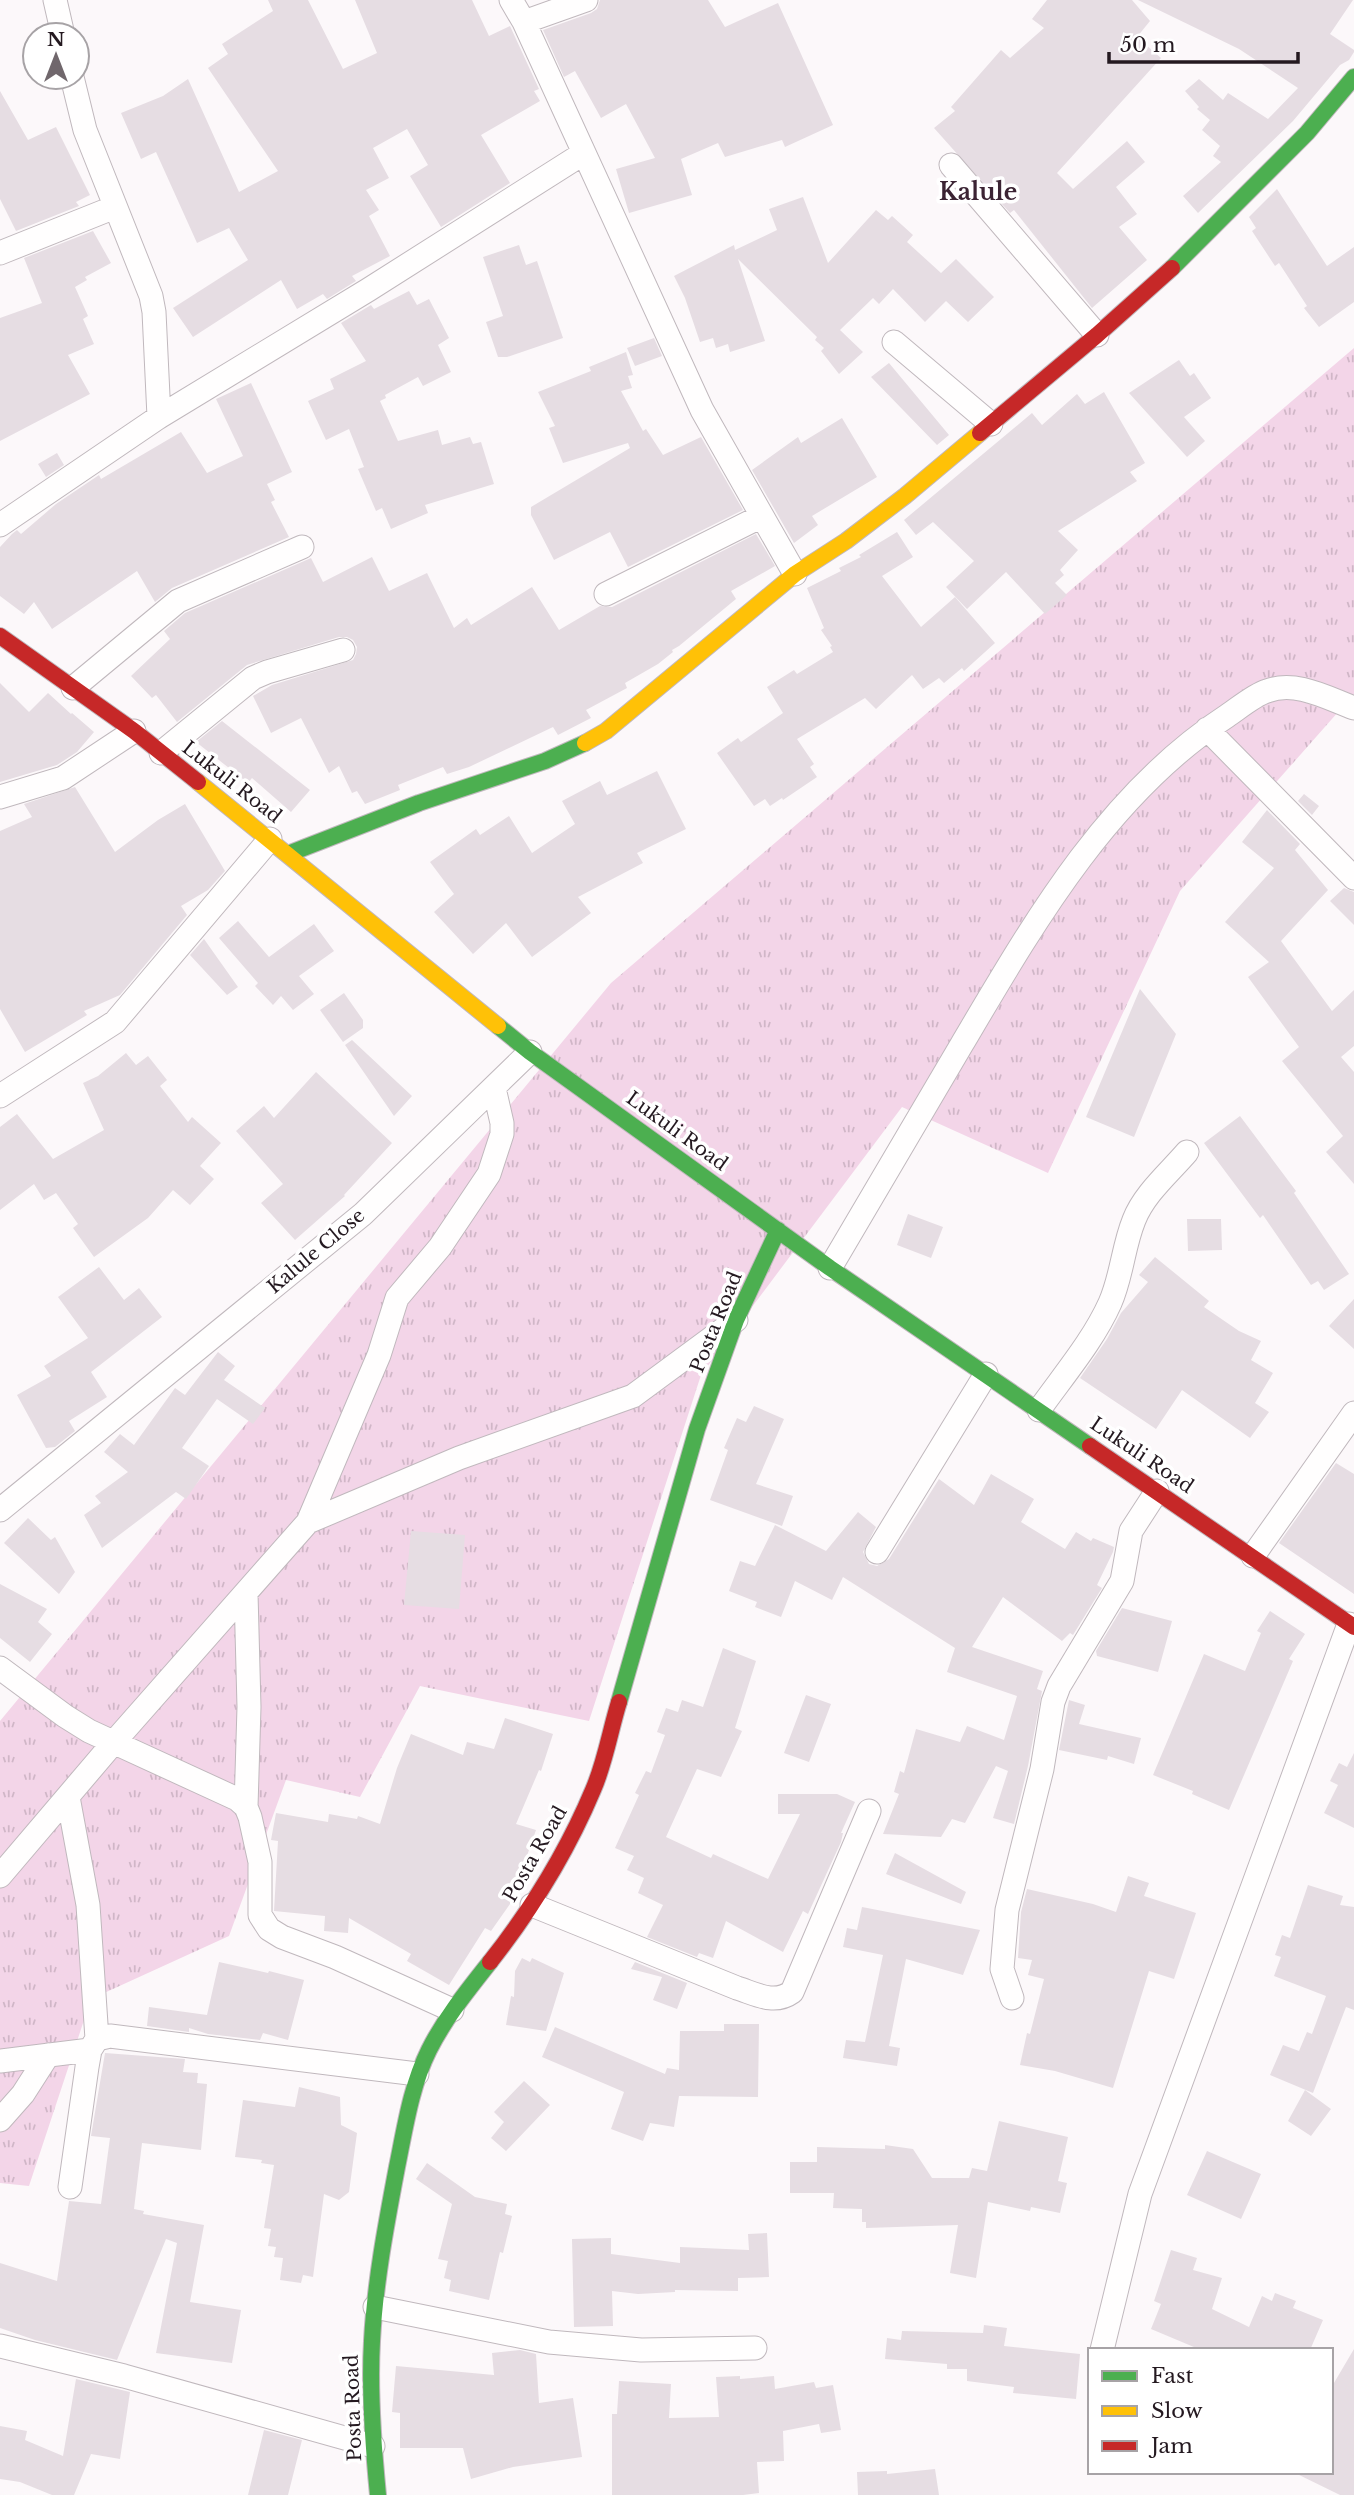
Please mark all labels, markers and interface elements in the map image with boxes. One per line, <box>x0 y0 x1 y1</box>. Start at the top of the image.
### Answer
north arrow <box>21 21 91 91</box>
scale bar <box>1109 21 1298 65</box>
text: N <box>47 28 65 51</box>
text: 50 m <box>1120 32 1176 58</box>
district label: Kalule <box>939 178 1017 206</box>
street label: Lukuli Road <box>178 736 286 828</box>
street label: Lukuli Road <box>622 1087 732 1176</box>
street label: Kalule Close <box>263 1204 369 1298</box>
street label: Posta Road <box>685 1268 747 1376</box>
street label: Lukuli Road <box>1086 1412 1198 1498</box>
street label: Posta Road <box>498 1802 572 1906</box>
legend <box>1088 2348 1333 2474</box>
street label: Posta Road <box>340 2354 366 2462</box>
text: Fast <box>1151 2363 1193 2389</box>
text: Slow <box>1151 2398 1203 2424</box>
text: Jam <box>1148 2433 1193 2459</box>

